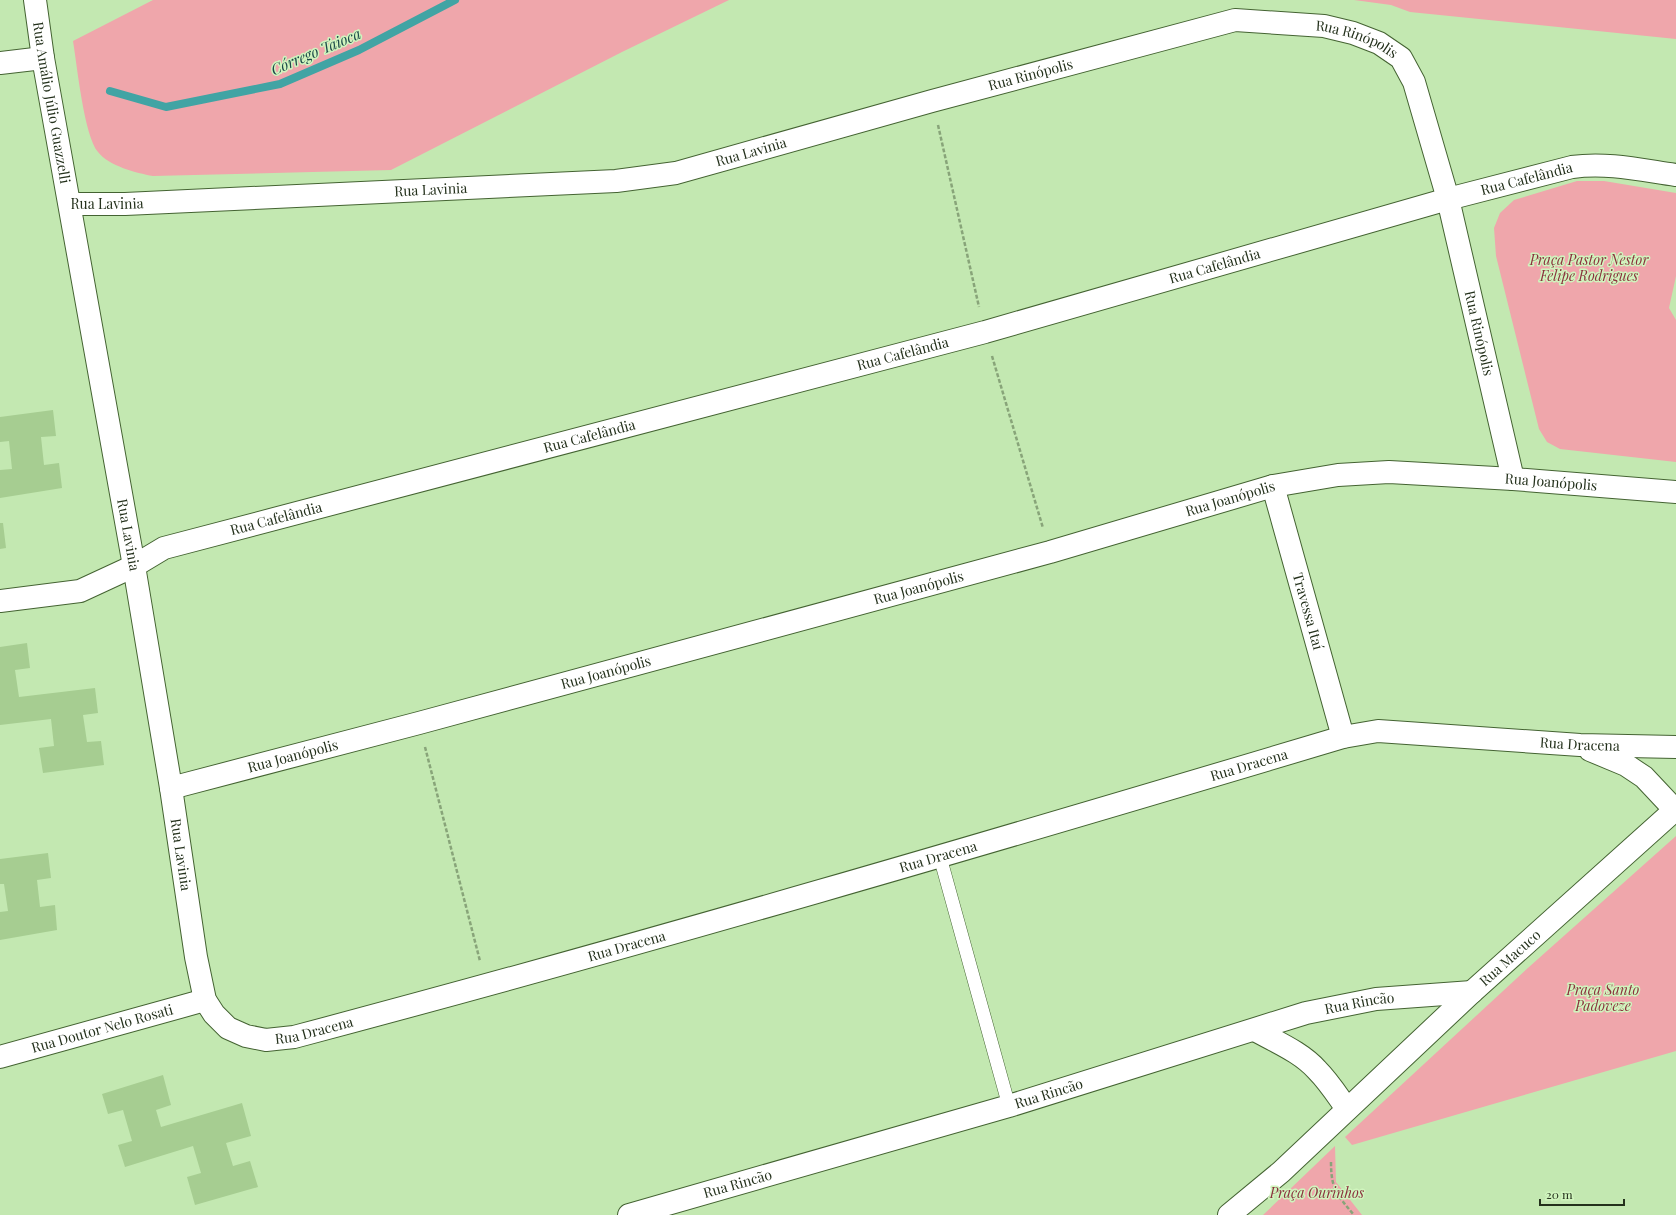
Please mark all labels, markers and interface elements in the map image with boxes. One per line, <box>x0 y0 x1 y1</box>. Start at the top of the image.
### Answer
street label: Rua Rinópolis <box>1315 15 1402 62</box>
street label: Rua Amálio Júlio Guazzelli <box>29 20 75 185</box>
water label: Córrego Taioca <box>267 23 364 79</box>
street label: Rua Rinópolis <box>986 54 1075 95</box>
street label: Rua Lavinia <box>713 132 789 170</box>
street label: Rua Cafelândia <box>1479 157 1575 199</box>
street label: Rua Lavinia <box>394 178 468 200</box>
street label: Rua Lavinia <box>70 193 144 213</box>
street label: Rua Cafelândia <box>1167 243 1262 288</box>
park label: Praça Pastor Nestor Felipe Rodrigues <box>1529 250 1649 285</box>
street label: Rua Rinópolis <box>1461 289 1499 377</box>
street label: Rua Cafelândia <box>855 332 951 374</box>
street label: Rua Cafelândia <box>541 414 637 457</box>
street label: Rua Joanópolis <box>1504 469 1598 495</box>
street label: Rua Joanópolis <box>1183 476 1277 520</box>
street label: Rua Lavinia <box>113 497 145 572</box>
street label: Rua Cafelândia <box>228 497 324 539</box>
street label: Rua Joanópolis <box>871 566 966 608</box>
street label: Travessa Itaí <box>1289 570 1328 652</box>
street label: Rua Joanópolis <box>559 651 653 693</box>
street label: Rua Dracena <box>1539 732 1620 755</box>
street label: Rua Joanópolis <box>246 735 340 777</box>
street label: Rua Dracena <box>1208 744 1290 785</box>
street label: Rua Lavinia <box>167 817 196 892</box>
street label: Rua Dracena <box>897 836 979 877</box>
street label: Rua Macuco <box>1475 925 1545 990</box>
street label: Rua Dracena <box>585 926 668 966</box>
park label: Praça Santo Padoveze <box>1566 980 1640 1015</box>
street label: Rua Rincão <box>1323 988 1395 1018</box>
street label: Rua Doutor Nelo Rosati <box>29 999 175 1057</box>
street label: Rua Dracena <box>274 1012 355 1048</box>
street label: Rua Rincão <box>1012 1073 1085 1113</box>
street label: Rua Rincão <box>701 1164 774 1202</box>
scale bar <box>1540 1181 1624 1207</box>
park label: Praça Ourinhos <box>1269 1183 1365 1202</box>
text: 20 m <box>1546 1186 1573 1202</box>

